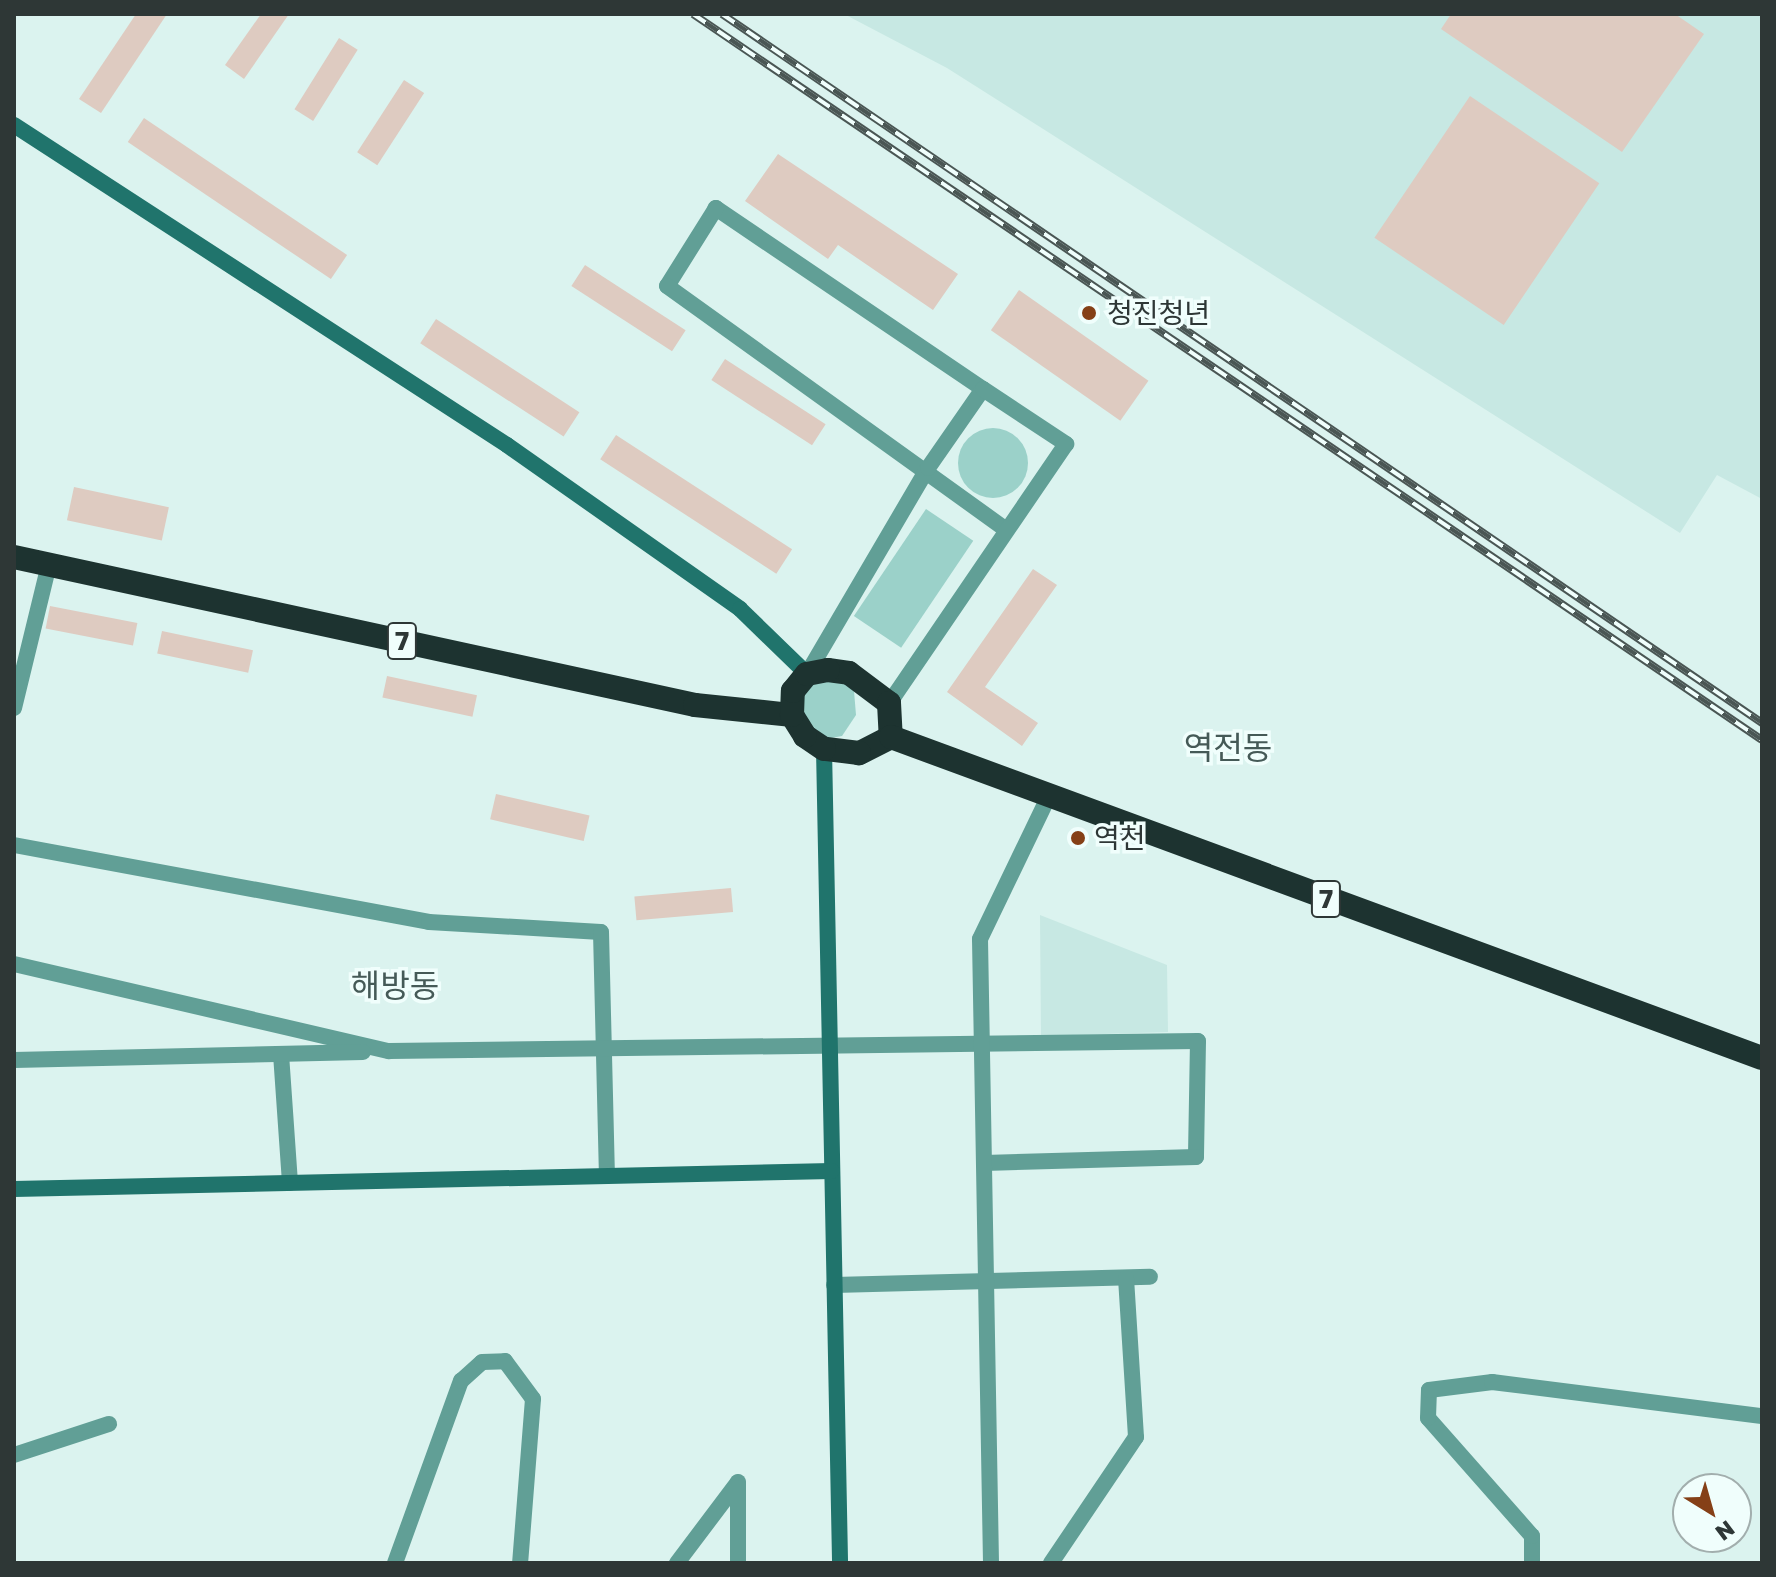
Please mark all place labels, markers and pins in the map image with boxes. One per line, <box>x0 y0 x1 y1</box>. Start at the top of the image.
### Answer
place label: 청진청년 <box>1107 296 1210 330</box>
marker: 청진청년 <box>1078 302 1100 324</box>
place label: 역천 <box>1094 821 1146 855</box>
marker: 역천 <box>1069 829 1087 847</box>

